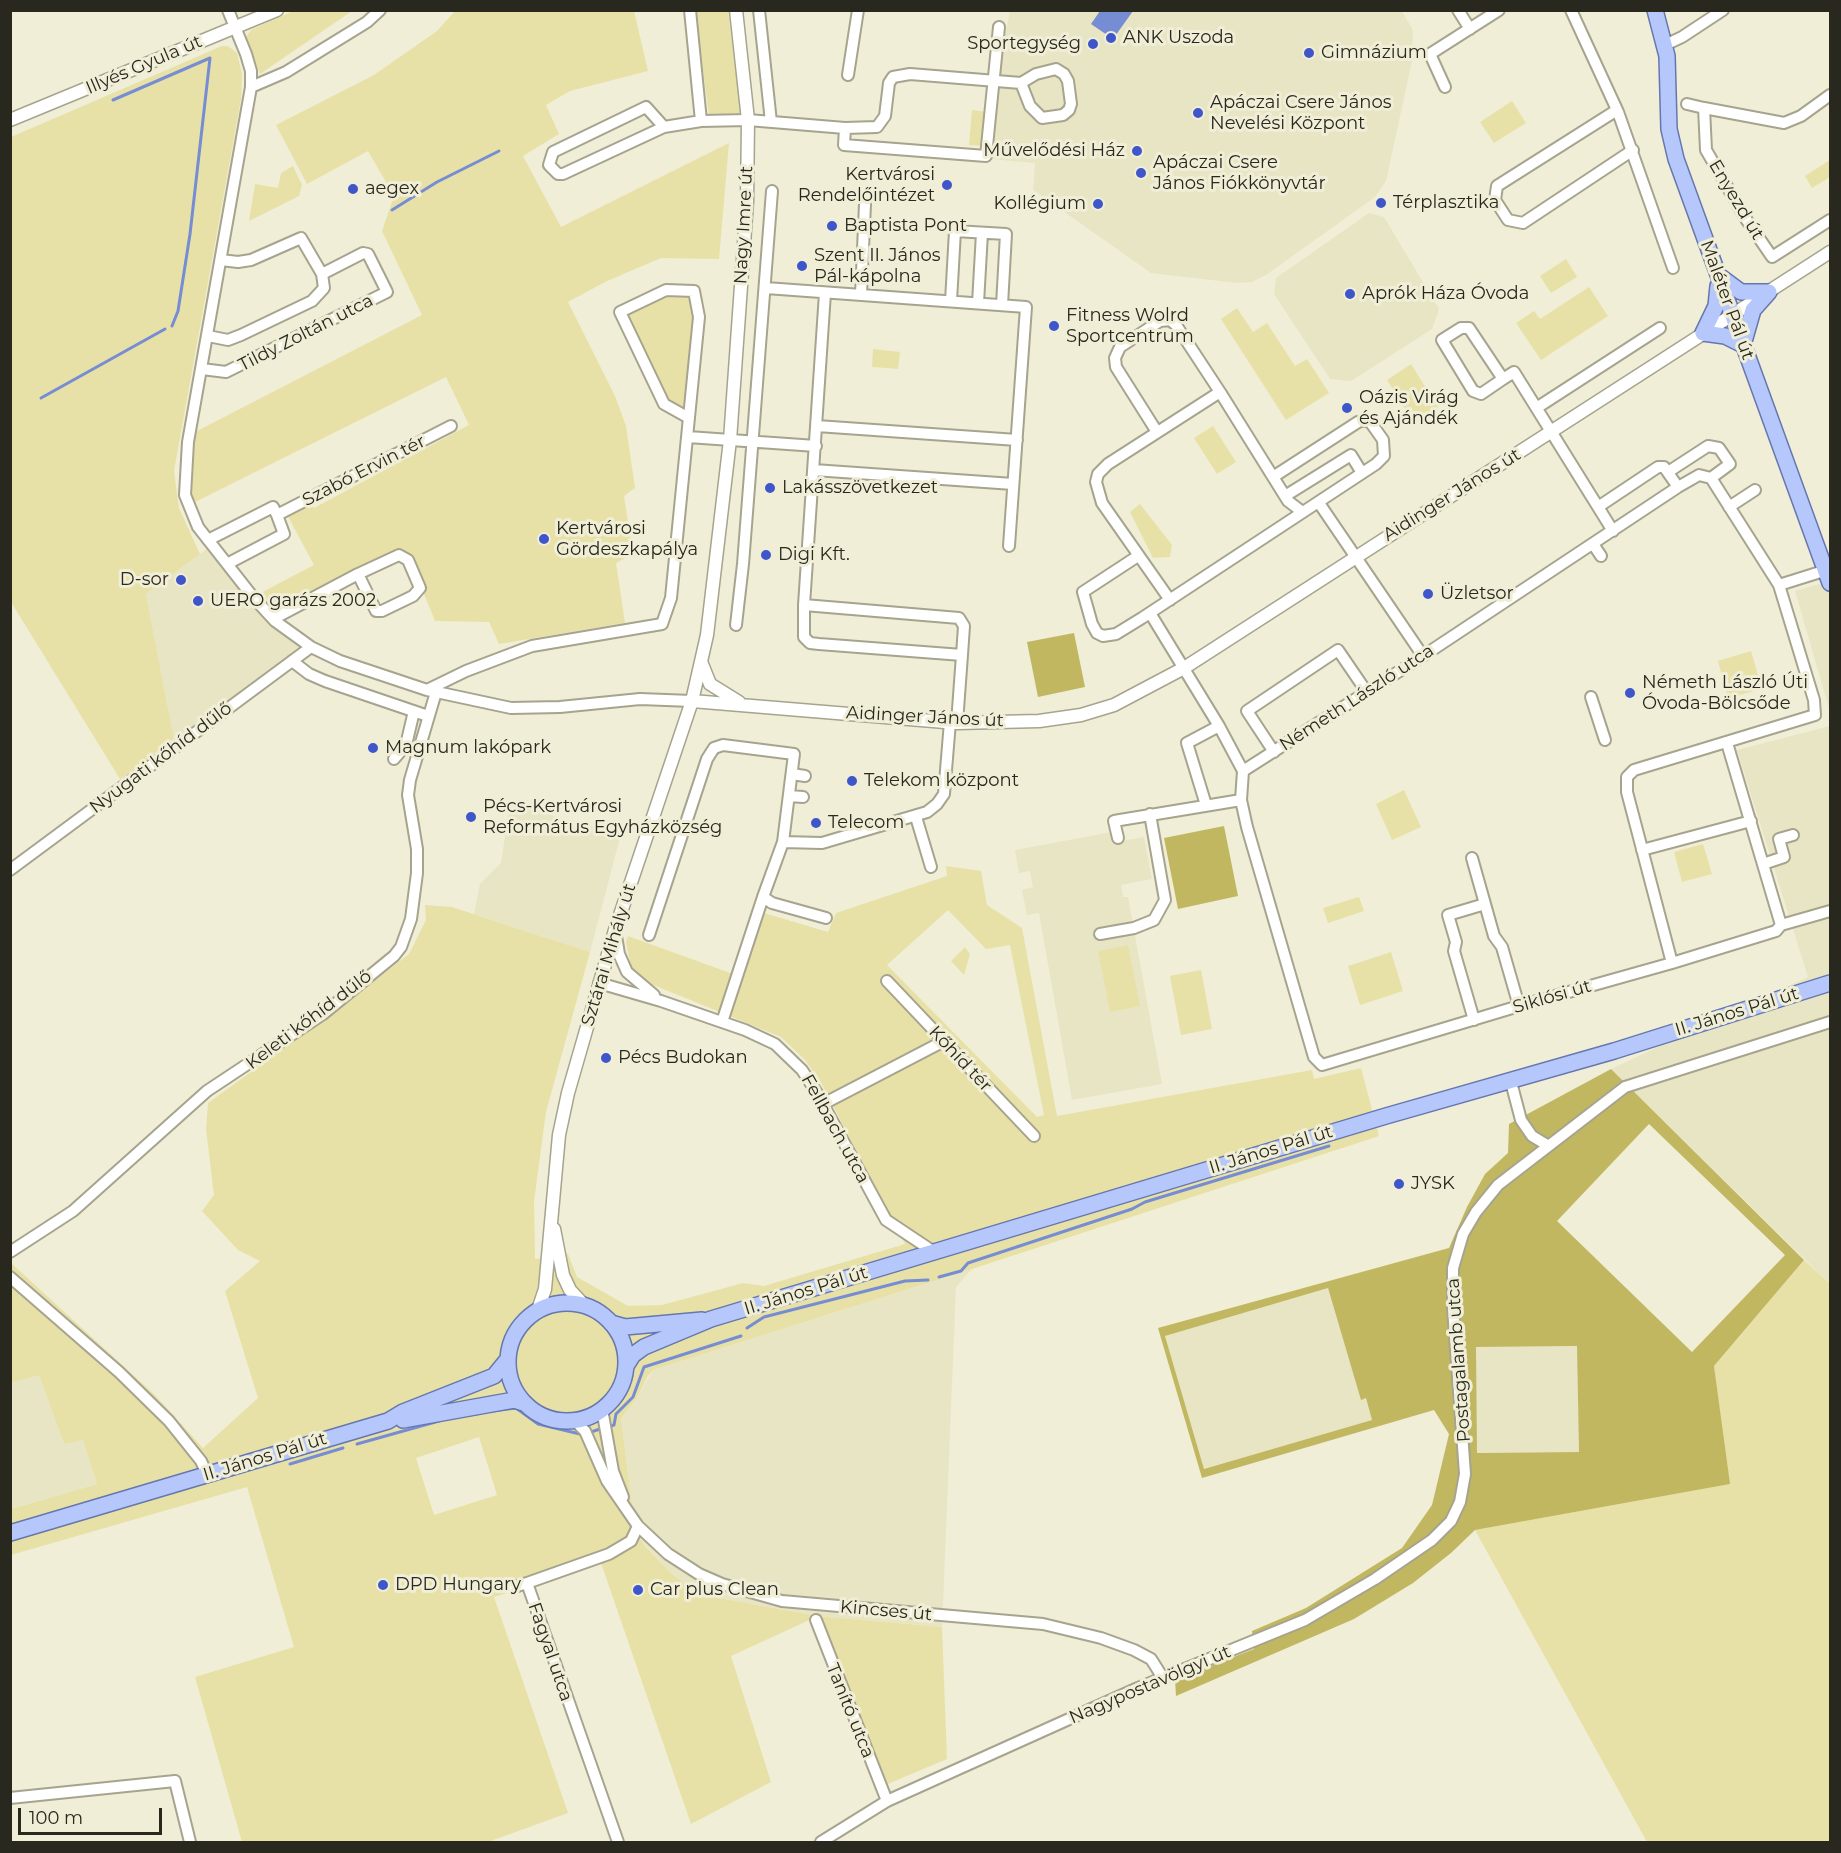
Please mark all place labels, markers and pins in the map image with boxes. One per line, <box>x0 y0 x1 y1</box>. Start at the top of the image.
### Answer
place label: ANK Uszoda <box>1123 27 1234 49</box>
marker: ANK Uszoda <box>1104 31 1118 45</box>
place label: Sportegység <box>967 33 1081 55</box>
marker: Sportegység <box>1086 37 1100 51</box>
place label: Gimnázium <box>1321 42 1427 64</box>
marker: Gimnázium <box>1302 46 1316 60</box>
place label: Apáczai Csere János Nevelési Központ <box>1210 92 1392 134</box>
marker: Apáczai Csere János Nevelési Központ <box>1191 106 1205 120</box>
place label: Művelődési Ház <box>983 140 1125 162</box>
marker: Művelődési Ház <box>1130 144 1144 158</box>
place label: Apáczai Csere János Fiókkönyvtár <box>1153 152 1326 195</box>
place label: Kertvárosi Rendelőintézet <box>798 164 935 207</box>
marker: Apáczai Csere János Fiókkönyvtár <box>1134 166 1148 180</box>
place label: aegex <box>365 178 419 200</box>
marker: Kertvárosi Rendelőintézet <box>940 178 954 192</box>
marker: aegex <box>346 182 360 196</box>
place label: Térplasztika <box>1393 192 1499 214</box>
place label: Kollégium <box>993 193 1086 215</box>
marker: Térplasztika <box>1374 196 1388 210</box>
marker: Kollégium <box>1091 197 1105 211</box>
place label: Baptista Pont <box>844 215 967 237</box>
marker: Baptista Pont <box>825 219 839 233</box>
place label: Szent II. János Pál-kápolna <box>814 245 940 288</box>
marker: Szent II. János Pál-kápolna <box>795 259 809 273</box>
place label: Aprók Háza Óvoda <box>1362 283 1529 305</box>
marker: Aprók Háza Óvoda <box>1343 287 1357 301</box>
place label: Fitness Wolrd Sportcentrum <box>1066 305 1194 348</box>
marker: Fitness Wolrd Sportcentrum <box>1047 319 1061 333</box>
place label: Oázis Virág és Ajándék <box>1359 387 1459 430</box>
marker: Oázis Virág és Ajándék <box>1340 401 1354 415</box>
place label: Lakásszövetkezet <box>782 477 938 499</box>
marker: Lakásszövetkezet <box>763 481 777 495</box>
place label: Kertvárosi Gördeszkapálya <box>556 518 698 560</box>
marker: Kertvárosi Gördeszkapálya <box>537 532 551 546</box>
place label: Digi Kft. <box>778 544 850 566</box>
marker: Digi Kft. <box>759 548 773 562</box>
place label: D-sor <box>120 569 169 591</box>
marker: D-sor <box>174 573 188 587</box>
place label: Üzletsor <box>1440 583 1514 605</box>
marker: Üzletsor <box>1421 587 1435 601</box>
place label: UERO garázs 2002 <box>210 590 376 612</box>
marker: UERO garázs 2002 <box>191 594 205 608</box>
place label: Németh László Úti Óvoda-Bölcsőde <box>1642 672 1808 714</box>
marker: Németh László Úti Óvoda-Bölcsőde <box>1623 686 1637 700</box>
place label: Magnum lakópark <box>385 737 551 759</box>
marker: Magnum lakópark <box>366 741 380 755</box>
place label: Telekom központ <box>864 770 1019 792</box>
marker: Telekom központ <box>845 774 859 788</box>
place label: Pécs-Kertvárosi Református Egyházközség <box>483 796 722 838</box>
marker: Pécs-Kertvárosi Református Egyházközség <box>464 810 478 824</box>
place label: Telecom <box>828 812 904 834</box>
marker: Telecom <box>809 816 823 830</box>
place label: Pécs Budokan <box>618 1047 748 1069</box>
marker: Pécs Budokan <box>599 1051 613 1065</box>
place label: JYSK <box>1411 1173 1455 1195</box>
marker: JYSK <box>1392 1177 1406 1191</box>
place label: DPD Hungary <box>395 1574 521 1596</box>
marker: DPD Hungary <box>376 1578 390 1592</box>
place label: Car plus Clean <box>650 1579 779 1601</box>
marker: Car plus Clean <box>631 1583 645 1597</box>

